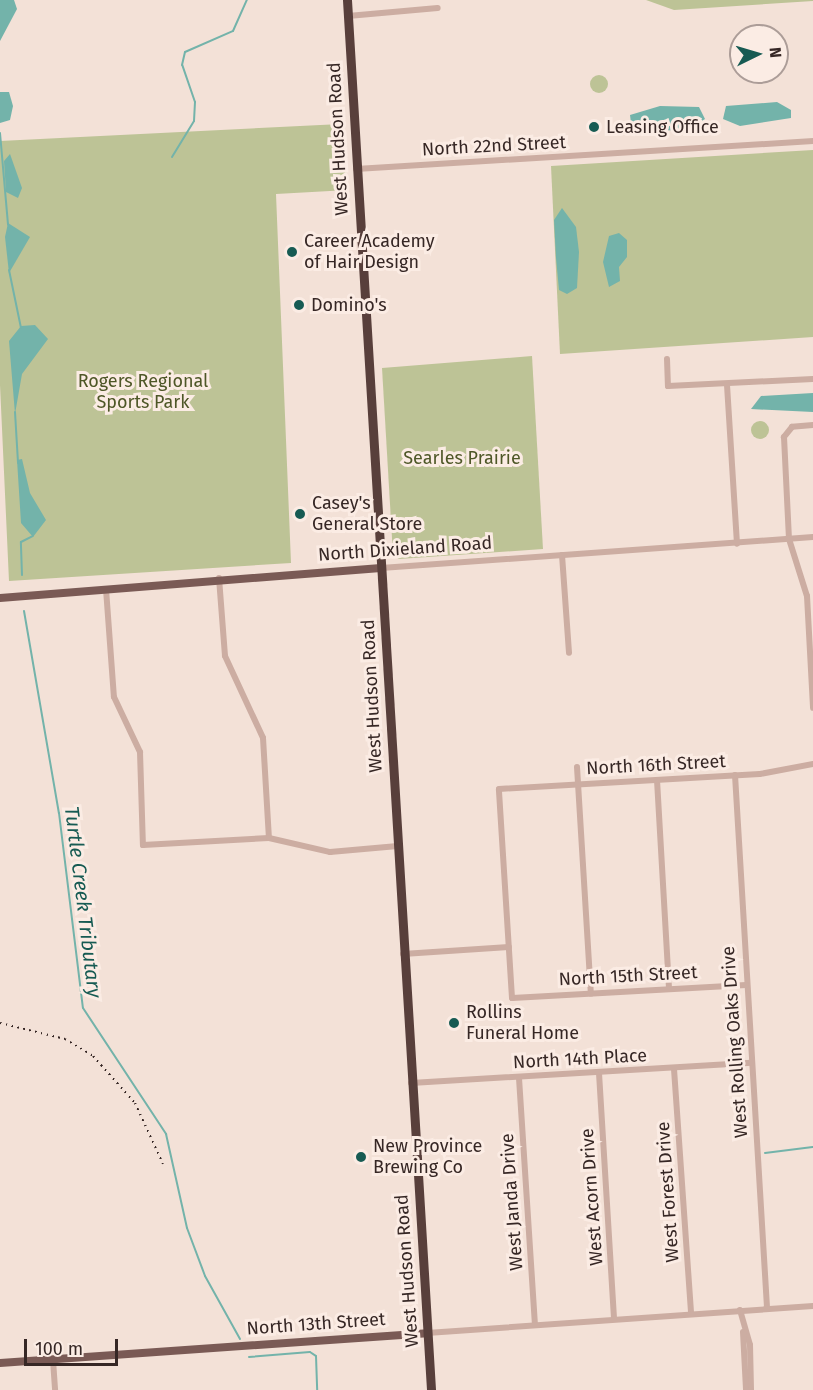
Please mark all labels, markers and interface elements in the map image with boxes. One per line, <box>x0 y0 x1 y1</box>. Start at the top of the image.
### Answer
north arrow <box>729 24 789 84</box>
text: N <box>766 46 785 59</box>
street label: West Hudson Road <box>323 62 353 216</box>
place label: Leasing Office <box>606 116 719 138</box>
marker: Leasing Office <box>587 120 601 134</box>
street label: North 22nd Street <box>421 131 567 161</box>
place label: Career Academy of Hair Design <box>304 231 435 274</box>
marker: Career Academy of Hair Design <box>285 245 299 259</box>
place label: Domino's <box>311 294 387 316</box>
marker: Domino's <box>292 298 306 312</box>
park label: Rogers Regional Sports Park <box>78 371 208 413</box>
park label: Searles Prairie <box>403 447 521 469</box>
place label: Casey's General Store <box>312 493 422 536</box>
marker: Casey's General Store <box>293 507 307 521</box>
street label: North Dixieland Road <box>317 532 493 566</box>
street label: West Hudson Road <box>357 619 387 773</box>
street label: North 16th Street <box>586 751 726 779</box>
water label: Turtle Creek Tributary <box>59 805 107 999</box>
street label: West Rolling Oaks Drive <box>718 945 752 1139</box>
street label: North 15th Street <box>558 962 698 990</box>
place label: Rollins Funeral Home <box>466 1002 579 1044</box>
marker: Rollins Funeral Home <box>447 1016 461 1030</box>
street label: North 14th Place <box>512 1045 648 1073</box>
street label: West Forest Drive <box>652 1121 684 1263</box>
street label: West Acorn Drive <box>576 1128 608 1266</box>
street label: West Janda Drive <box>496 1133 528 1271</box>
place label: New Province Brewing Co <box>373 1136 482 1178</box>
marker: New Province Brewing Co <box>354 1150 368 1164</box>
street label: West Hudson Road <box>391 1194 423 1348</box>
street label: North 13th Street <box>246 1308 386 1340</box>
scale bar <box>27 1327 122 1365</box>
text: 100 m <box>35 1338 83 1360</box>

